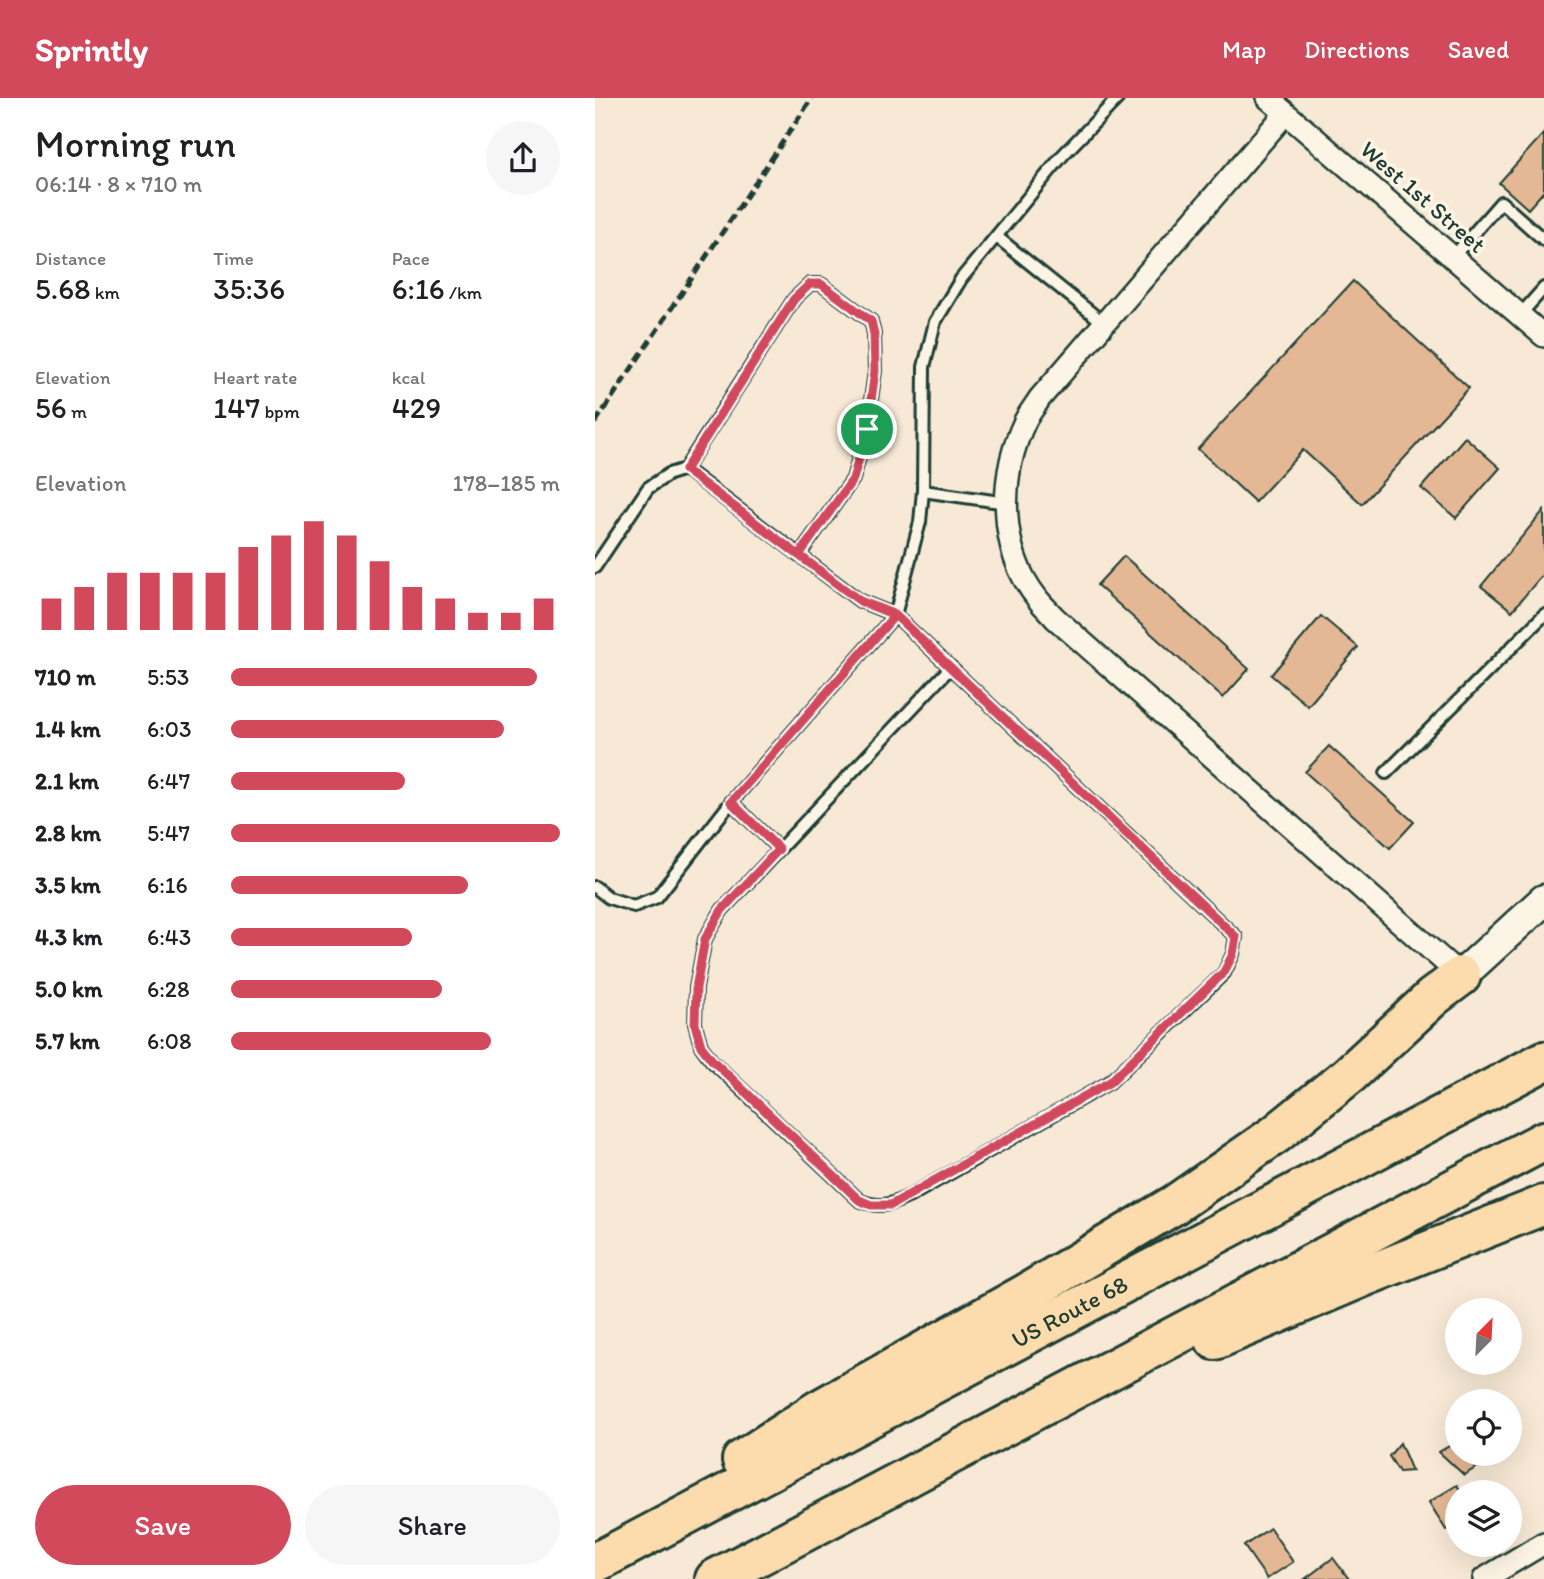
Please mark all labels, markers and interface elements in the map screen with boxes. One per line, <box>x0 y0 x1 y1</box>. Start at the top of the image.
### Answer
text: Sprintly <box>35 30 148 69</box>
text: Map <box>1222 35 1266 64</box>
text: Directions <box>1304 35 1410 64</box>
text: Saved <box>1448 35 1509 64</box>
text: Morning run <box>35 121 236 167</box>
button: share <box>486 121 560 195</box>
street label: West 1st Street <box>1355 134 1492 259</box>
text: 06:14 · 8 × 710 m <box>35 170 202 198</box>
text: Distance <box>35 247 106 270</box>
text: Time <box>213 247 254 270</box>
text: Pace <box>392 247 430 270</box>
text: 5.68 <box>35 270 90 307</box>
text: 35:36 <box>213 270 285 307</box>
text: 6:16 <box>392 270 445 307</box>
text: km <box>90 281 120 304</box>
text: /km <box>445 281 482 304</box>
text: Elevation <box>35 366 111 389</box>
text: Heart rate <box>213 366 297 389</box>
text: kcal <box>392 366 425 389</box>
text: 56 <box>35 389 67 426</box>
text: 147 <box>213 389 260 426</box>
text: 429 <box>392 389 441 426</box>
pin <box>837 399 897 459</box>
text: m <box>67 400 87 423</box>
text: bpm <box>260 400 300 423</box>
icon: arrive <box>848 410 886 448</box>
text: Elevation <box>35 469 126 497</box>
text: 178–185 m <box>453 469 560 497</box>
text: 710 m <box>35 663 96 691</box>
text: 5:53 <box>147 663 189 691</box>
text: 1.4 km <box>35 715 101 743</box>
text: 6:03 <box>147 715 192 743</box>
text: 2.1 km <box>35 767 99 795</box>
text: 6:47 <box>147 767 190 795</box>
text: 2.8 km <box>35 819 101 847</box>
text: 5:47 <box>147 819 190 847</box>
text: 3.5 km <box>35 871 101 899</box>
text: 6:16 <box>147 871 188 899</box>
text: 4.3 km <box>35 923 103 951</box>
text: 6:43 <box>147 923 191 951</box>
text: 5.0 km <box>35 975 102 1003</box>
text: 6:28 <box>147 975 190 1003</box>
text: 5.7 km <box>35 1027 100 1055</box>
text: 6:08 <box>147 1027 192 1055</box>
street label: US Route 68 <box>1007 1269 1132 1354</box>
north arrow <box>1445 1298 1523 1376</box>
map controls <box>1445 1298 1522 1557</box>
button: locate <box>1445 1389 1522 1466</box>
button: layers <box>1445 1480 1522 1557</box>
button: Save <box>35 1485 291 1565</box>
button: Share <box>305 1485 560 1565</box>

